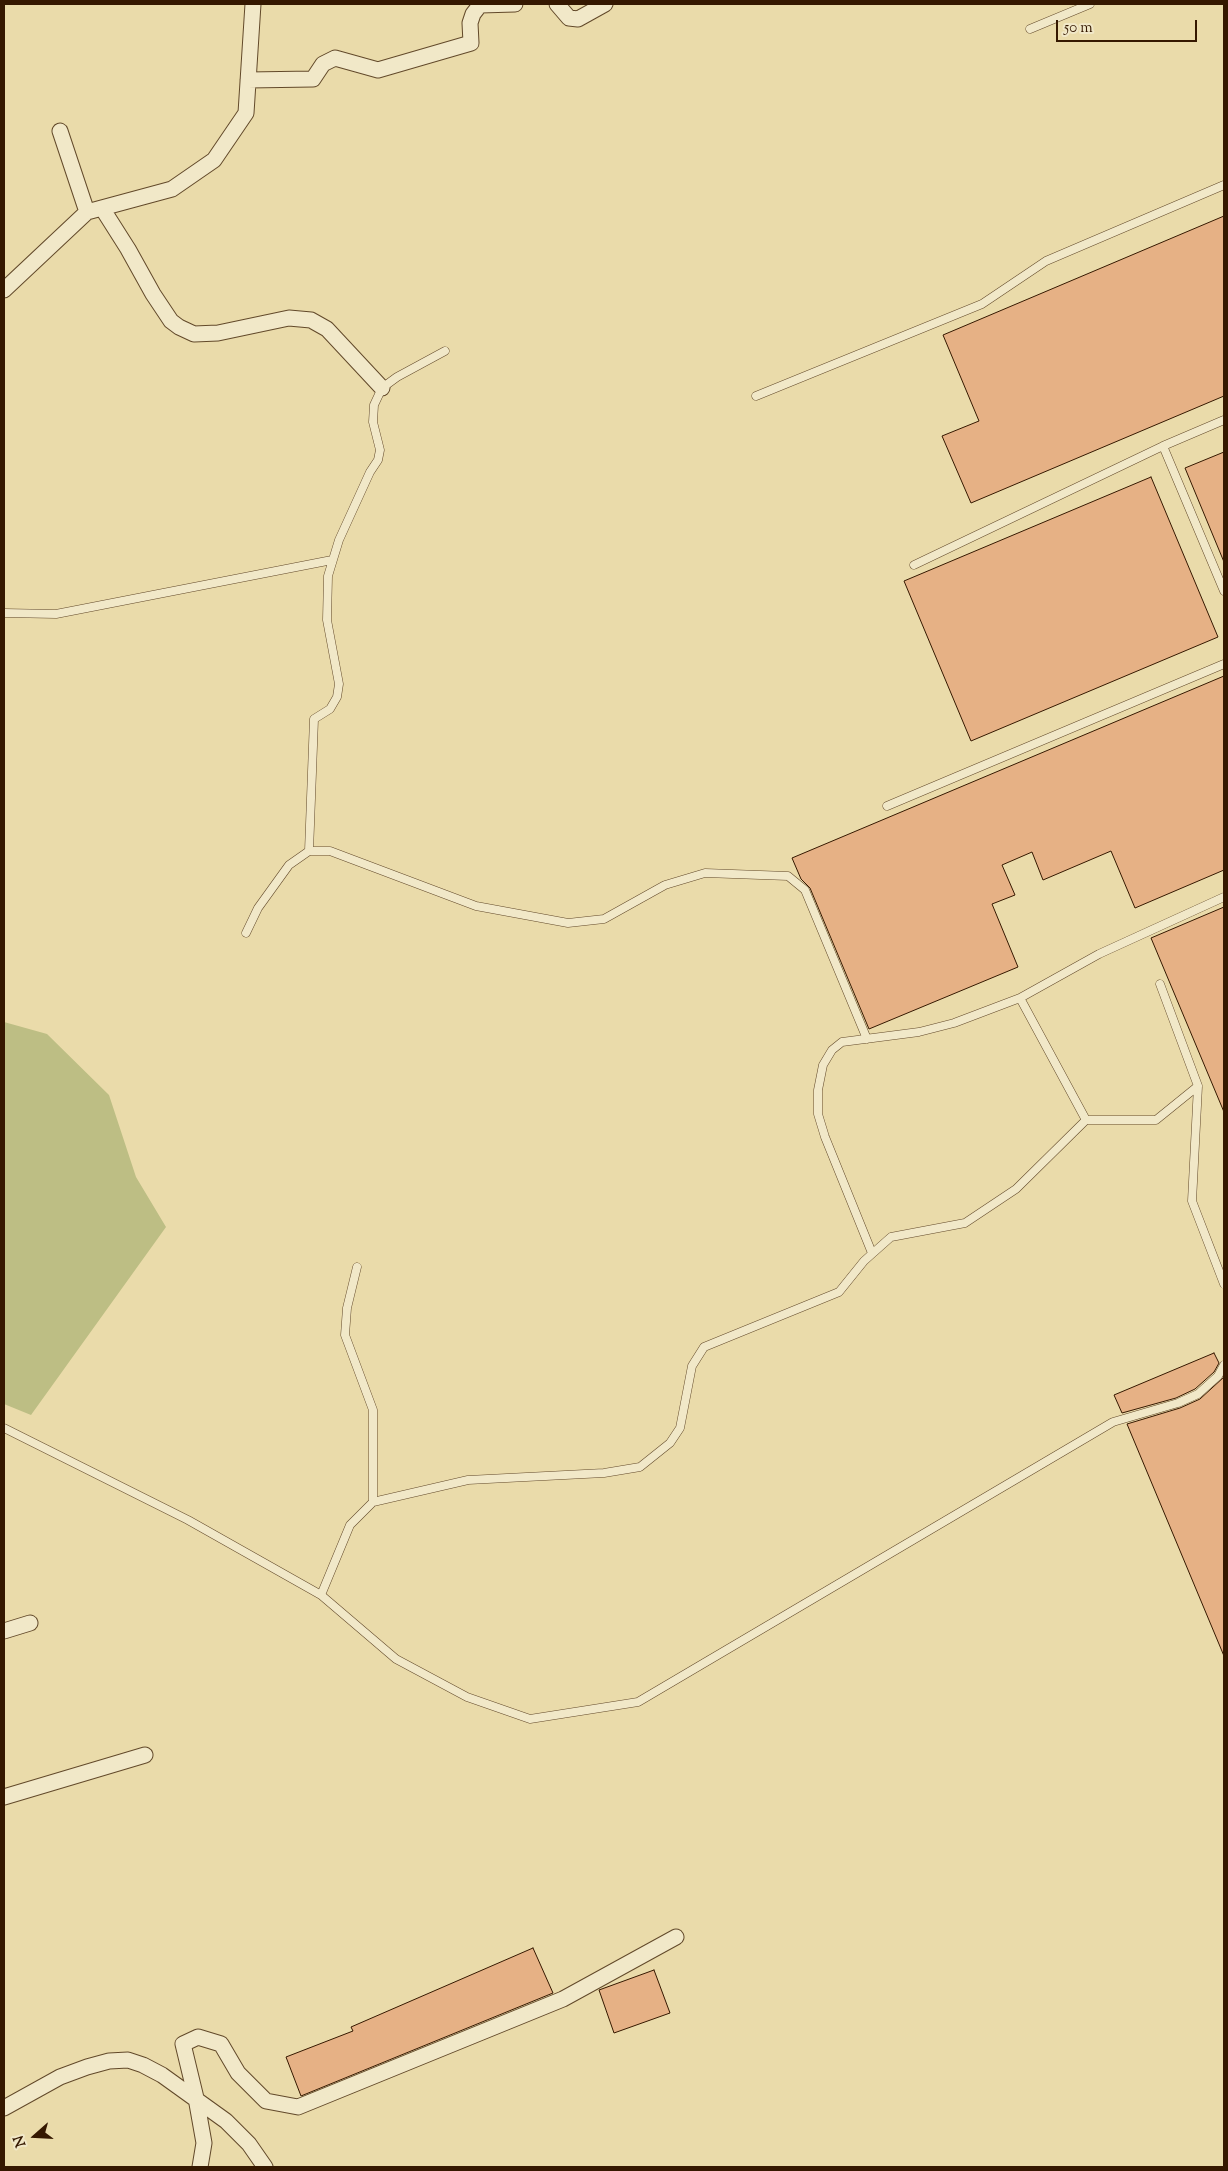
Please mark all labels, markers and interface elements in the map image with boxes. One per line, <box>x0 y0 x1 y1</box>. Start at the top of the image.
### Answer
scale bar <box>1058 10 1199 42</box>
text: 50 m <box>1064 18 1093 39</box>
north arrow <box>10 2111 60 2161</box>
text: N <box>10 2132 32 2149</box>

